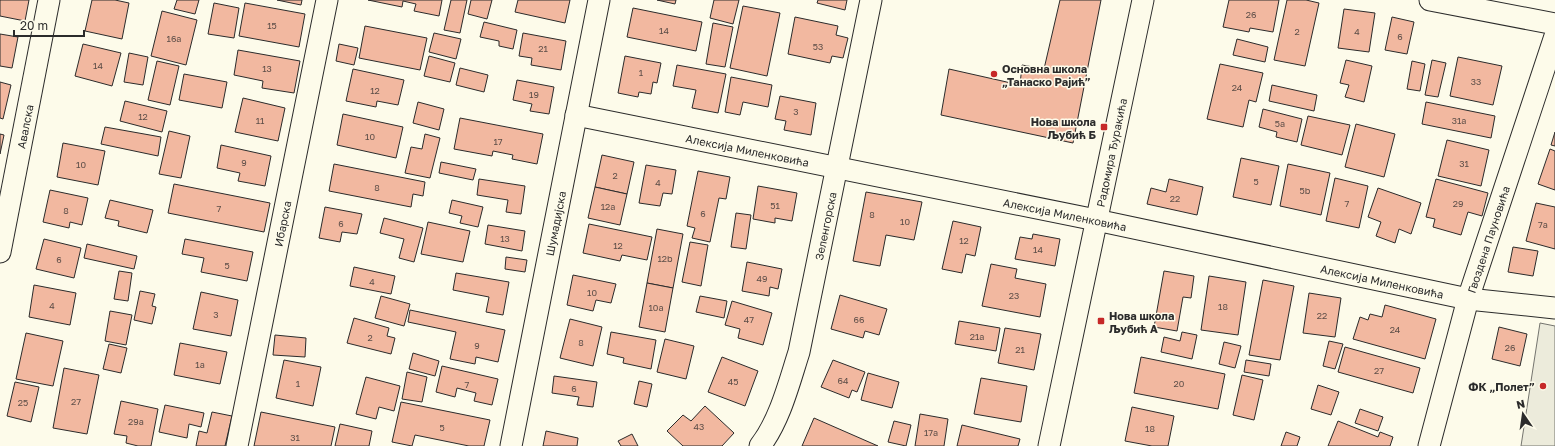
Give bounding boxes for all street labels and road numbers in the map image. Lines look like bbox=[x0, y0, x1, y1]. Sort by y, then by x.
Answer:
street label: Радомира Ђуракића bbox=[1093, 97, 1129, 208]
street label: Авалска bbox=[14, 103, 35, 150]
street label: Алексија Миленковића bbox=[685, 131, 810, 168]
street label: Гвоздена Пауновића bbox=[1464, 184, 1512, 294]
street label: Шумадијска bbox=[542, 190, 568, 257]
street label: Зеленгорска bbox=[811, 190, 838, 261]
street label: Алексија Миленковића bbox=[1002, 195, 1128, 233]
street label: Ибарска bbox=[271, 199, 293, 247]
street label: Алексија Миленковића bbox=[1319, 261, 1445, 300]

